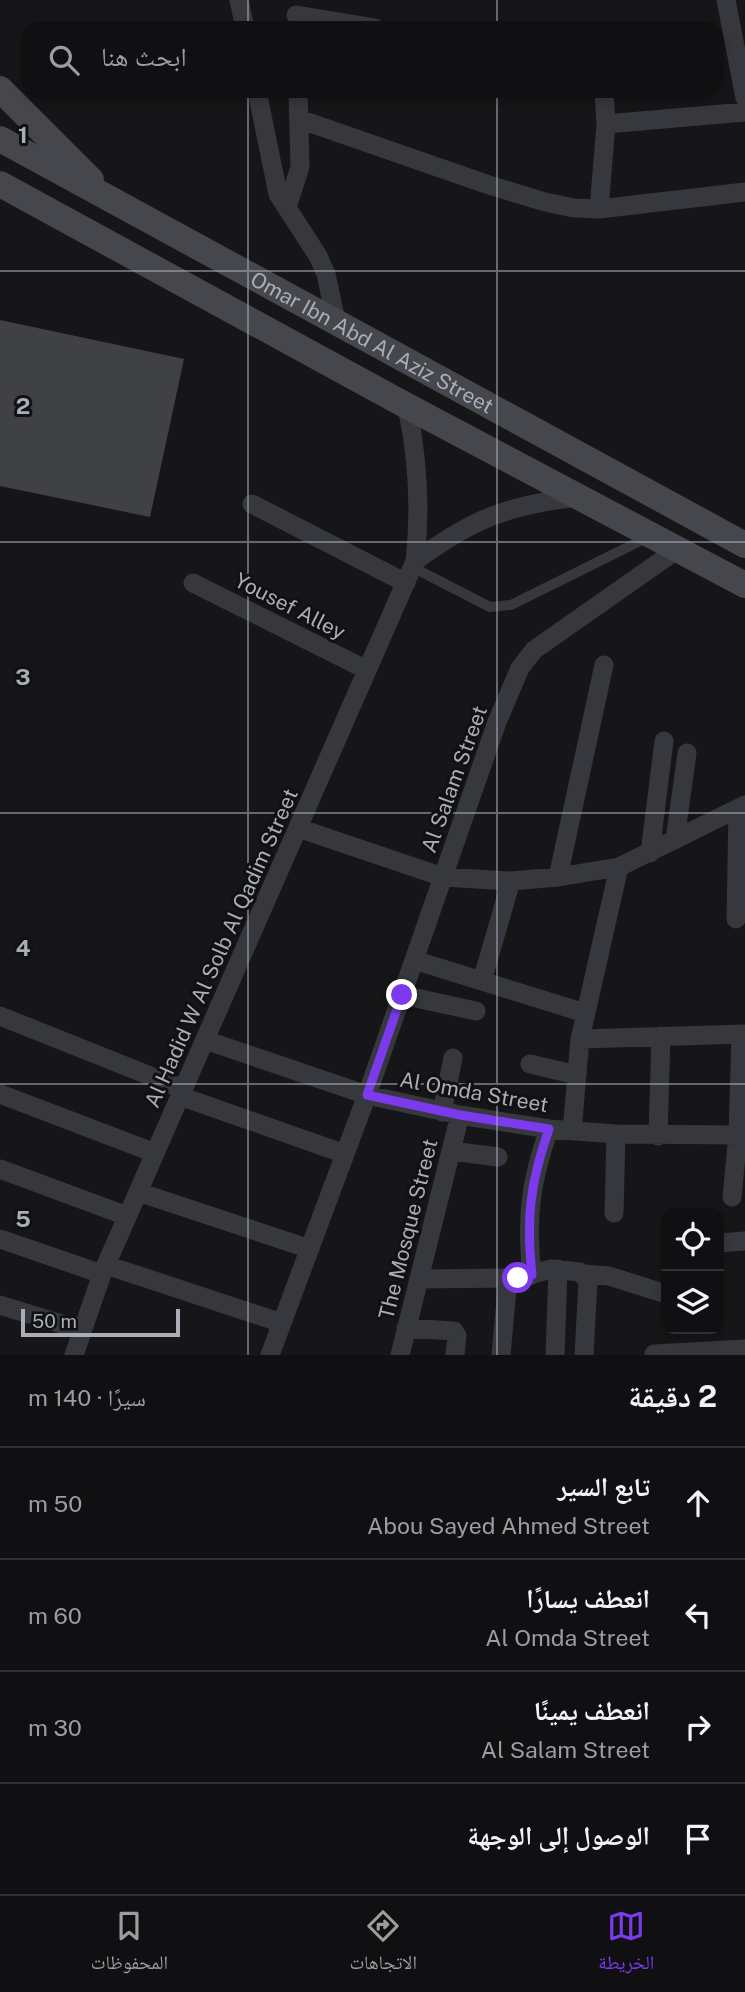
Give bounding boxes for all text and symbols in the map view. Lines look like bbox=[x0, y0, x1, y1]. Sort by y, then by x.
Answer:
search box bbox=[21, 21, 724, 98]
icon: search bbox=[45, 41, 83, 79]
text: ابحث هنا bbox=[101, 41, 187, 72]
text: 1 bbox=[18, 121, 28, 148]
street label: Omar Ibn Abd Al Aziz Street bbox=[247, 266, 498, 418]
text: 2 bbox=[16, 392, 30, 419]
street label: Yousef Alley bbox=[231, 567, 349, 645]
text: 3 bbox=[15, 663, 31, 690]
street label: Al Salam Street bbox=[416, 702, 492, 856]
street label: Al Hadid W Al Solb Al Qadim Street bbox=[139, 785, 303, 1111]
text: 4 bbox=[15, 934, 31, 961]
route end bbox=[386, 979, 417, 1010]
street label: Al Omda Street bbox=[398, 1067, 550, 1117]
street label: The Mosque Street bbox=[373, 1136, 443, 1322]
text: 5 bbox=[15, 1205, 31, 1232]
map controls bbox=[661, 1208, 724, 1334]
button: locate bbox=[661, 1208, 724, 1271]
route start bbox=[502, 1262, 533, 1293]
button: layers bbox=[661, 1271, 724, 1334]
scale bar bbox=[21, 1306, 180, 1338]
text: 50 m bbox=[32, 1310, 77, 1332]
text: 2 دقيقة bbox=[628, 1378, 717, 1414]
text: سيرًا · 140 m bbox=[28, 1384, 146, 1411]
text: تابع السير bbox=[557, 1471, 650, 1502]
icon: ahead bbox=[679, 1484, 717, 1522]
text: 50 m bbox=[28, 1490, 82, 1517]
text: Abou Sayed Ahmed Street bbox=[367, 1512, 650, 1539]
text: انعطف يسارًا bbox=[526, 1583, 650, 1614]
icon: left bbox=[679, 1596, 717, 1634]
text: 60 m bbox=[28, 1602, 82, 1629]
text: Al Omda Street bbox=[485, 1624, 650, 1651]
text: انعطف يمينًا bbox=[534, 1695, 650, 1726]
icon: right bbox=[679, 1708, 717, 1746]
text: 30 m bbox=[28, 1714, 82, 1741]
text: Al Salam Street bbox=[481, 1736, 650, 1763]
text: الوصول إلى الوجهة bbox=[467, 1820, 650, 1851]
icon: arrive bbox=[679, 1820, 717, 1858]
tab: المحفوظات bbox=[91, 1907, 168, 1981]
tab: الاتجاهات bbox=[349, 1907, 417, 1981]
tab: الخريطة bbox=[598, 1907, 654, 1981]

